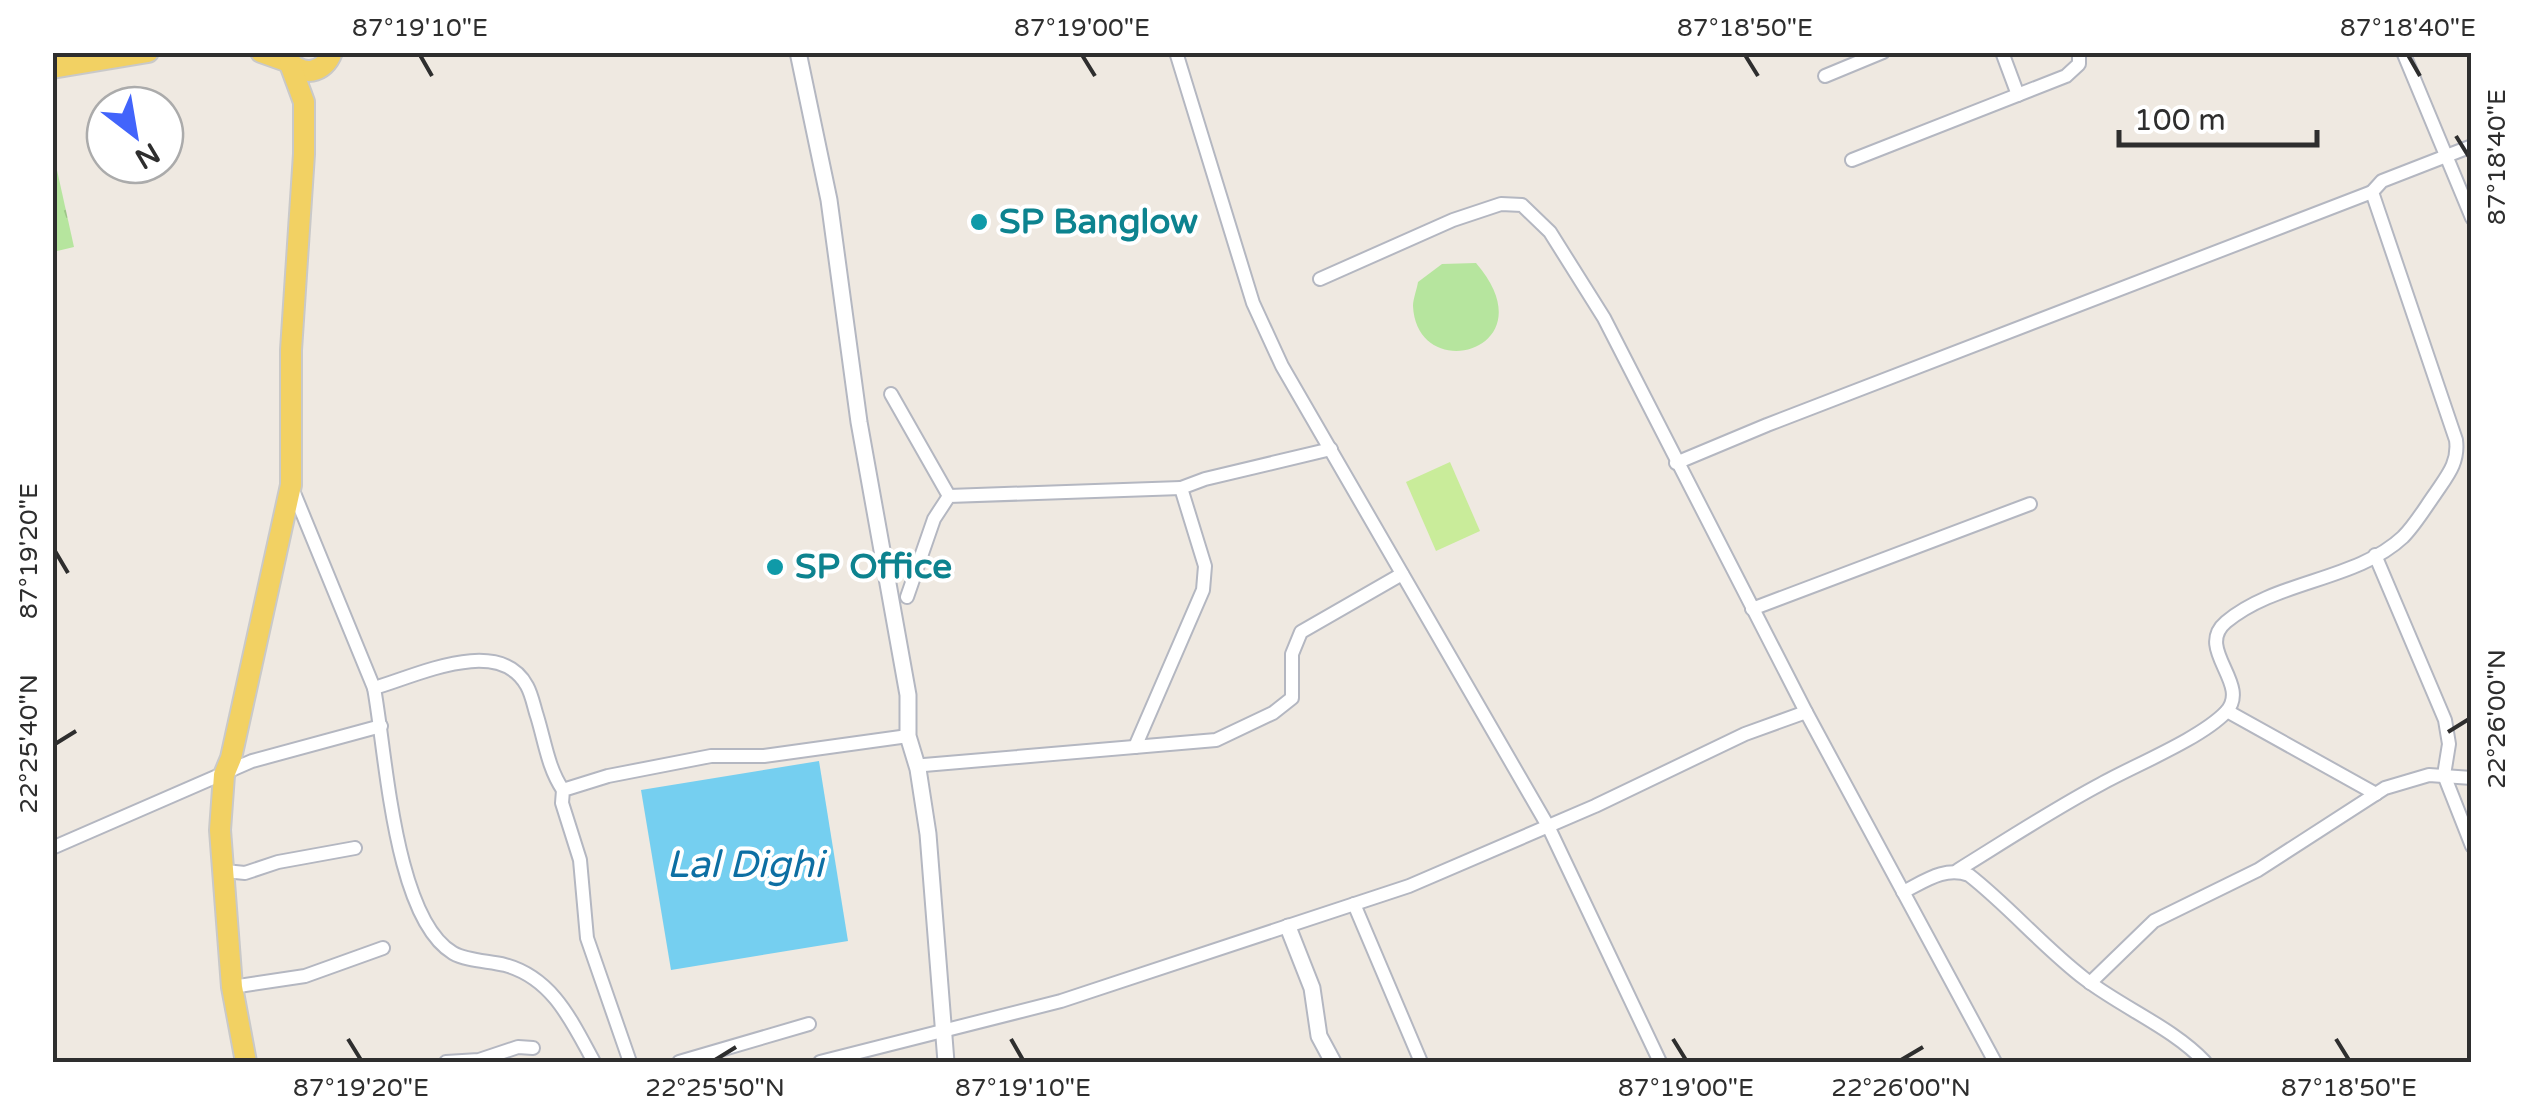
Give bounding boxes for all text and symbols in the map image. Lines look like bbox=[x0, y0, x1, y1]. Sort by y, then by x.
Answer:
text: 87°19'10"E bbox=[352, 13, 488, 43]
text: 87°19'00"E bbox=[1014, 13, 1150, 43]
text: 87°18'50"E bbox=[1677, 13, 1813, 43]
text: 87°18'40"E bbox=[2340, 13, 2476, 43]
north arrow bbox=[85, 85, 185, 185]
scale bar bbox=[2119, 85, 2316, 147]
text: 87°18'40"E bbox=[2482, 89, 2512, 225]
text: 100 m bbox=[2134, 102, 2226, 139]
text: N bbox=[129, 135, 166, 176]
place label: SP Banglow bbox=[999, 201, 1198, 243]
marker: SP Banglow bbox=[968, 211, 990, 233]
text: 87°19'20"E bbox=[14, 483, 44, 619]
place label: SP Office bbox=[795, 546, 952, 588]
marker: SP Office bbox=[764, 556, 786, 578]
text: 22°26'00"N bbox=[2482, 649, 2512, 789]
text: 22°25'40"N bbox=[14, 674, 44, 814]
water label: Lal Dighi bbox=[667, 842, 828, 888]
text: 87°19'20"E bbox=[293, 1073, 429, 1103]
text: 22°25'50"N bbox=[645, 1073, 785, 1103]
text: 87°19'10"E bbox=[955, 1073, 1091, 1103]
text: 87°19'00"E bbox=[1618, 1073, 1754, 1103]
text: 22°26'00"N bbox=[1831, 1073, 1971, 1103]
text: 87°18'50"E bbox=[2281, 1073, 2417, 1103]

